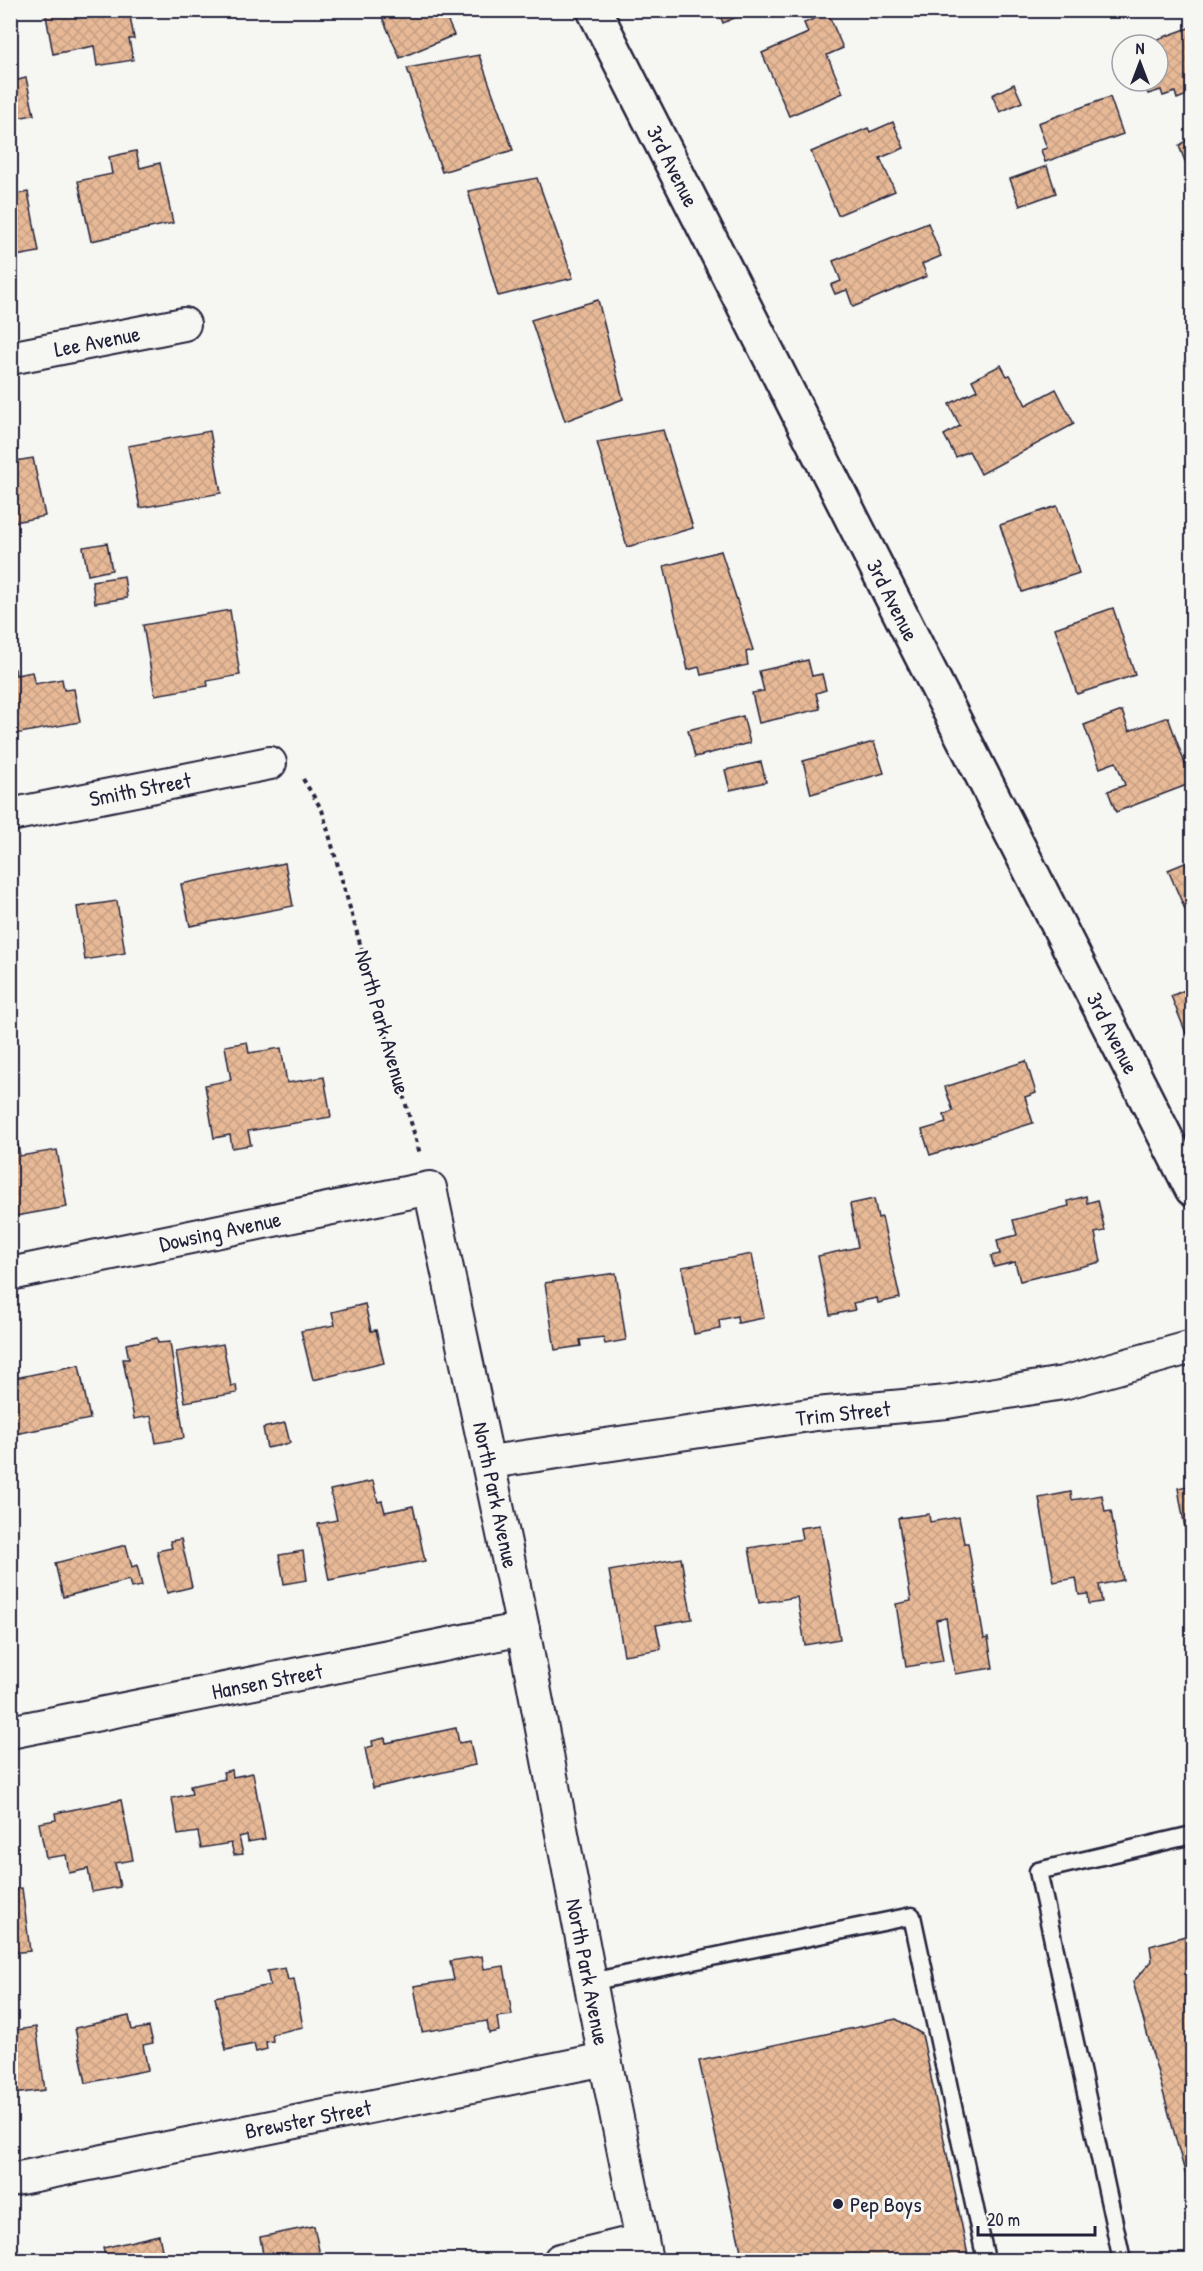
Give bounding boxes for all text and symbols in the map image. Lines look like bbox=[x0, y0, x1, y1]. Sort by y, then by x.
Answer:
north arrow bbox=[1110, 33, 1170, 93]
text: N bbox=[1136, 37, 1145, 59]
street label: 3rd Avenue bbox=[640, 120, 706, 212]
street label: Lee Avenue bbox=[52, 318, 143, 364]
street label: 3rd Avenue bbox=[860, 554, 926, 646]
street label: Smith Street bbox=[87, 764, 194, 814]
street label: North Park Avenue bbox=[348, 946, 418, 1098]
street label: 3rd Avenue bbox=[1080, 987, 1146, 1079]
street label: Dowsing Avenue bbox=[156, 1203, 284, 1259]
street label: Trim Street bbox=[794, 1393, 892, 1433]
street label: North Park Avenue bbox=[466, 1419, 526, 1571]
street label: Hansen Street bbox=[209, 1655, 325, 1706]
street label: North Park Avenue bbox=[559, 1896, 617, 2048]
street label: Brewster Street bbox=[242, 2092, 374, 2146]
place label: Pep Boys bbox=[850, 2189, 922, 2219]
marker: Pep Boys bbox=[831, 2197, 845, 2211]
scale bar bbox=[978, 2199, 1095, 2237]
text: 20 m bbox=[987, 2207, 1020, 2232]

